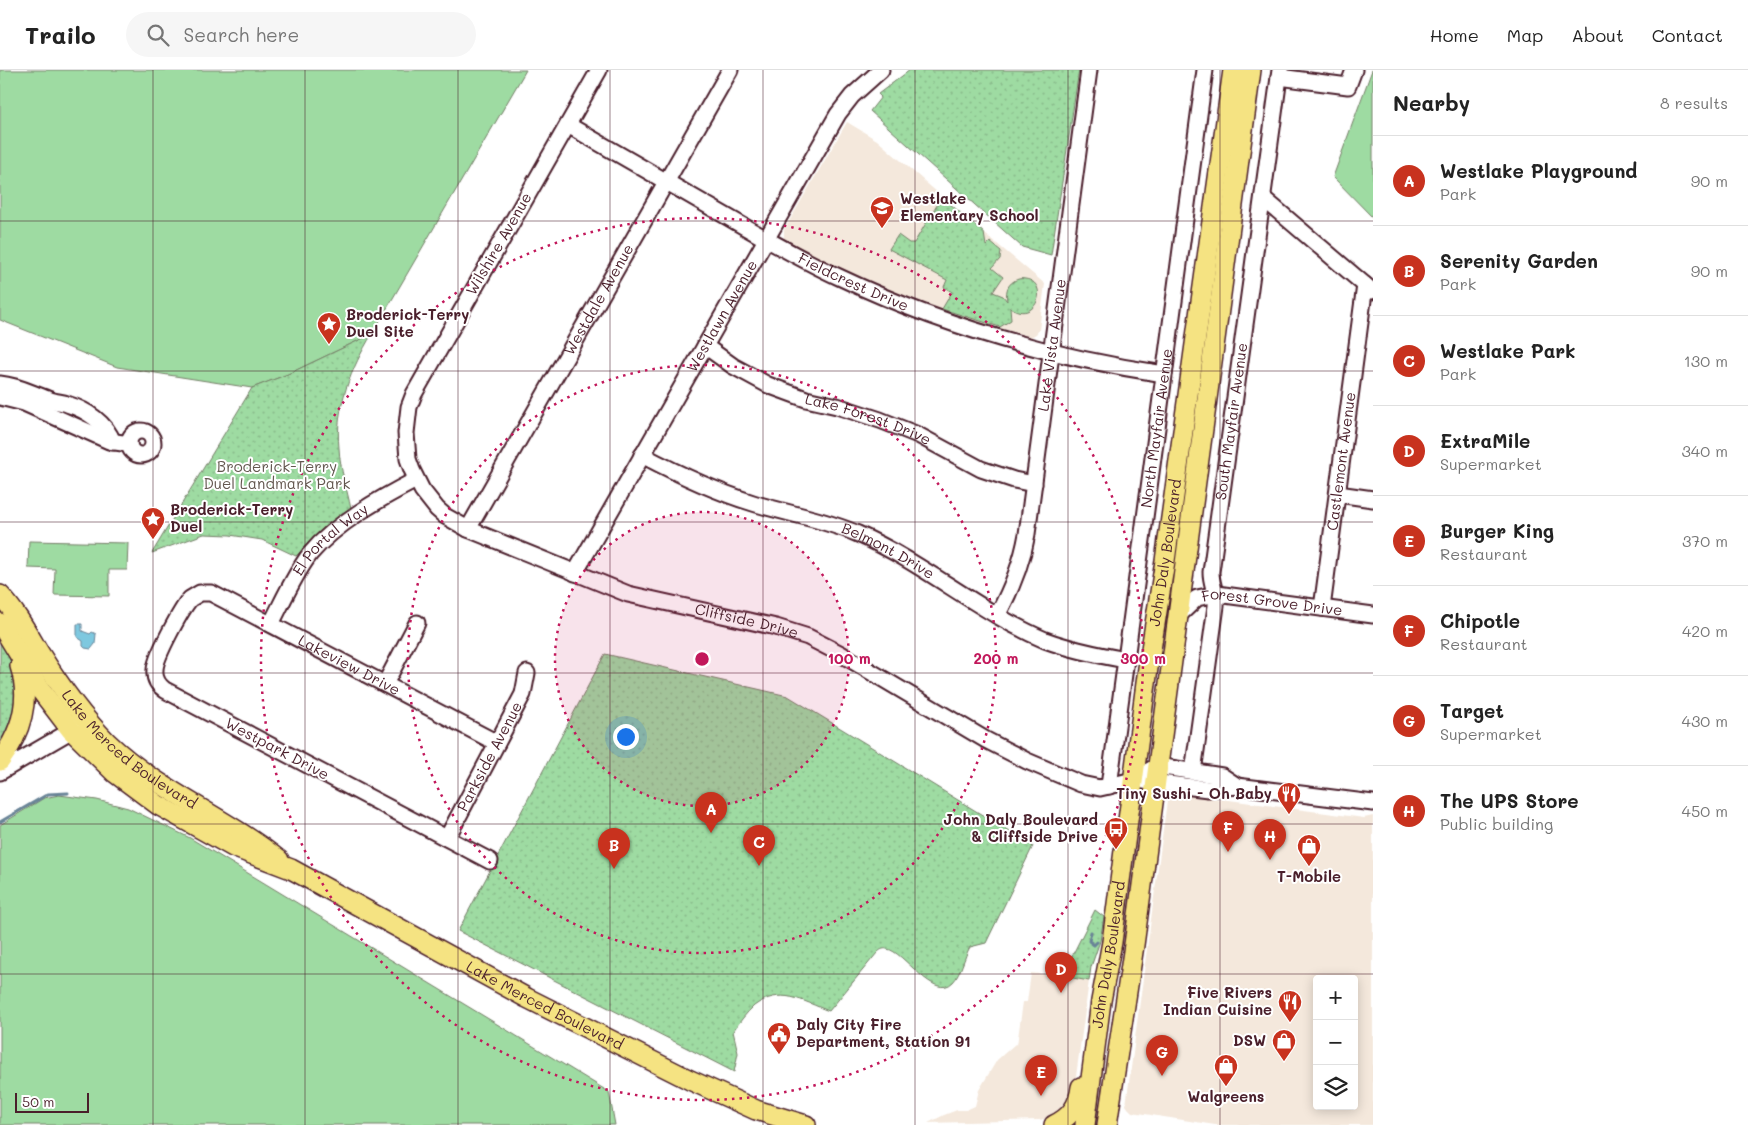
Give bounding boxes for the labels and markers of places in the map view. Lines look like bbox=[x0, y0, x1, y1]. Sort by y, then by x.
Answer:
place label: Westlake Elementary School bbox=[900, 188, 1039, 225]
school or university icon: Westlake Elementary School bbox=[869, 195, 895, 229]
place label: Broderick-Terry Duel Site bbox=[346, 304, 469, 341]
place icon: Broderick-Terry Duel Site bbox=[316, 311, 342, 345]
place label: Broderick-Terry Duel bbox=[170, 499, 293, 536]
place icon: Broderick-Terry Duel bbox=[140, 506, 166, 540]
centre of rings bbox=[693, 650, 711, 668]
restaurant icon: Tiny Sushi - Oh Baby bbox=[1276, 781, 1302, 815]
place label: Tiny Sushi - Oh Baby bbox=[1116, 783, 1272, 803]
pin: A bbox=[695, 792, 727, 833]
place label: John Daly Boulevard & Cliffside Drive bbox=[943, 809, 1098, 846]
pin: F bbox=[1212, 811, 1244, 852]
bus stop icon: John Daly Boulevard & Cliffside Drive bbox=[1103, 816, 1129, 850]
pin: H bbox=[1254, 819, 1286, 860]
pin: C bbox=[743, 825, 775, 866]
pin: B bbox=[598, 828, 630, 869]
shop icon: T-Mobile bbox=[1296, 833, 1322, 867]
place label: T-Mobile bbox=[1277, 866, 1341, 886]
pin: D bbox=[1045, 952, 1077, 993]
place label: Five Rivers Indian Cuisine bbox=[1163, 982, 1272, 1019]
restaurant icon: Five Rivers Indian Cuisine bbox=[1277, 989, 1303, 1023]
place label: Daly City Fire Department, Station 91 bbox=[796, 1014, 971, 1051]
public building icon: Daly City Fire Department, Station 91 bbox=[766, 1021, 792, 1055]
shop icon: DSW bbox=[1271, 1028, 1297, 1062]
place label: DSW bbox=[1233, 1030, 1266, 1050]
pin: G bbox=[1146, 1035, 1178, 1076]
shop icon: Walgreens bbox=[1213, 1053, 1239, 1087]
pin: E bbox=[1025, 1055, 1057, 1096]
place label: Walgreens bbox=[1188, 1086, 1264, 1106]

